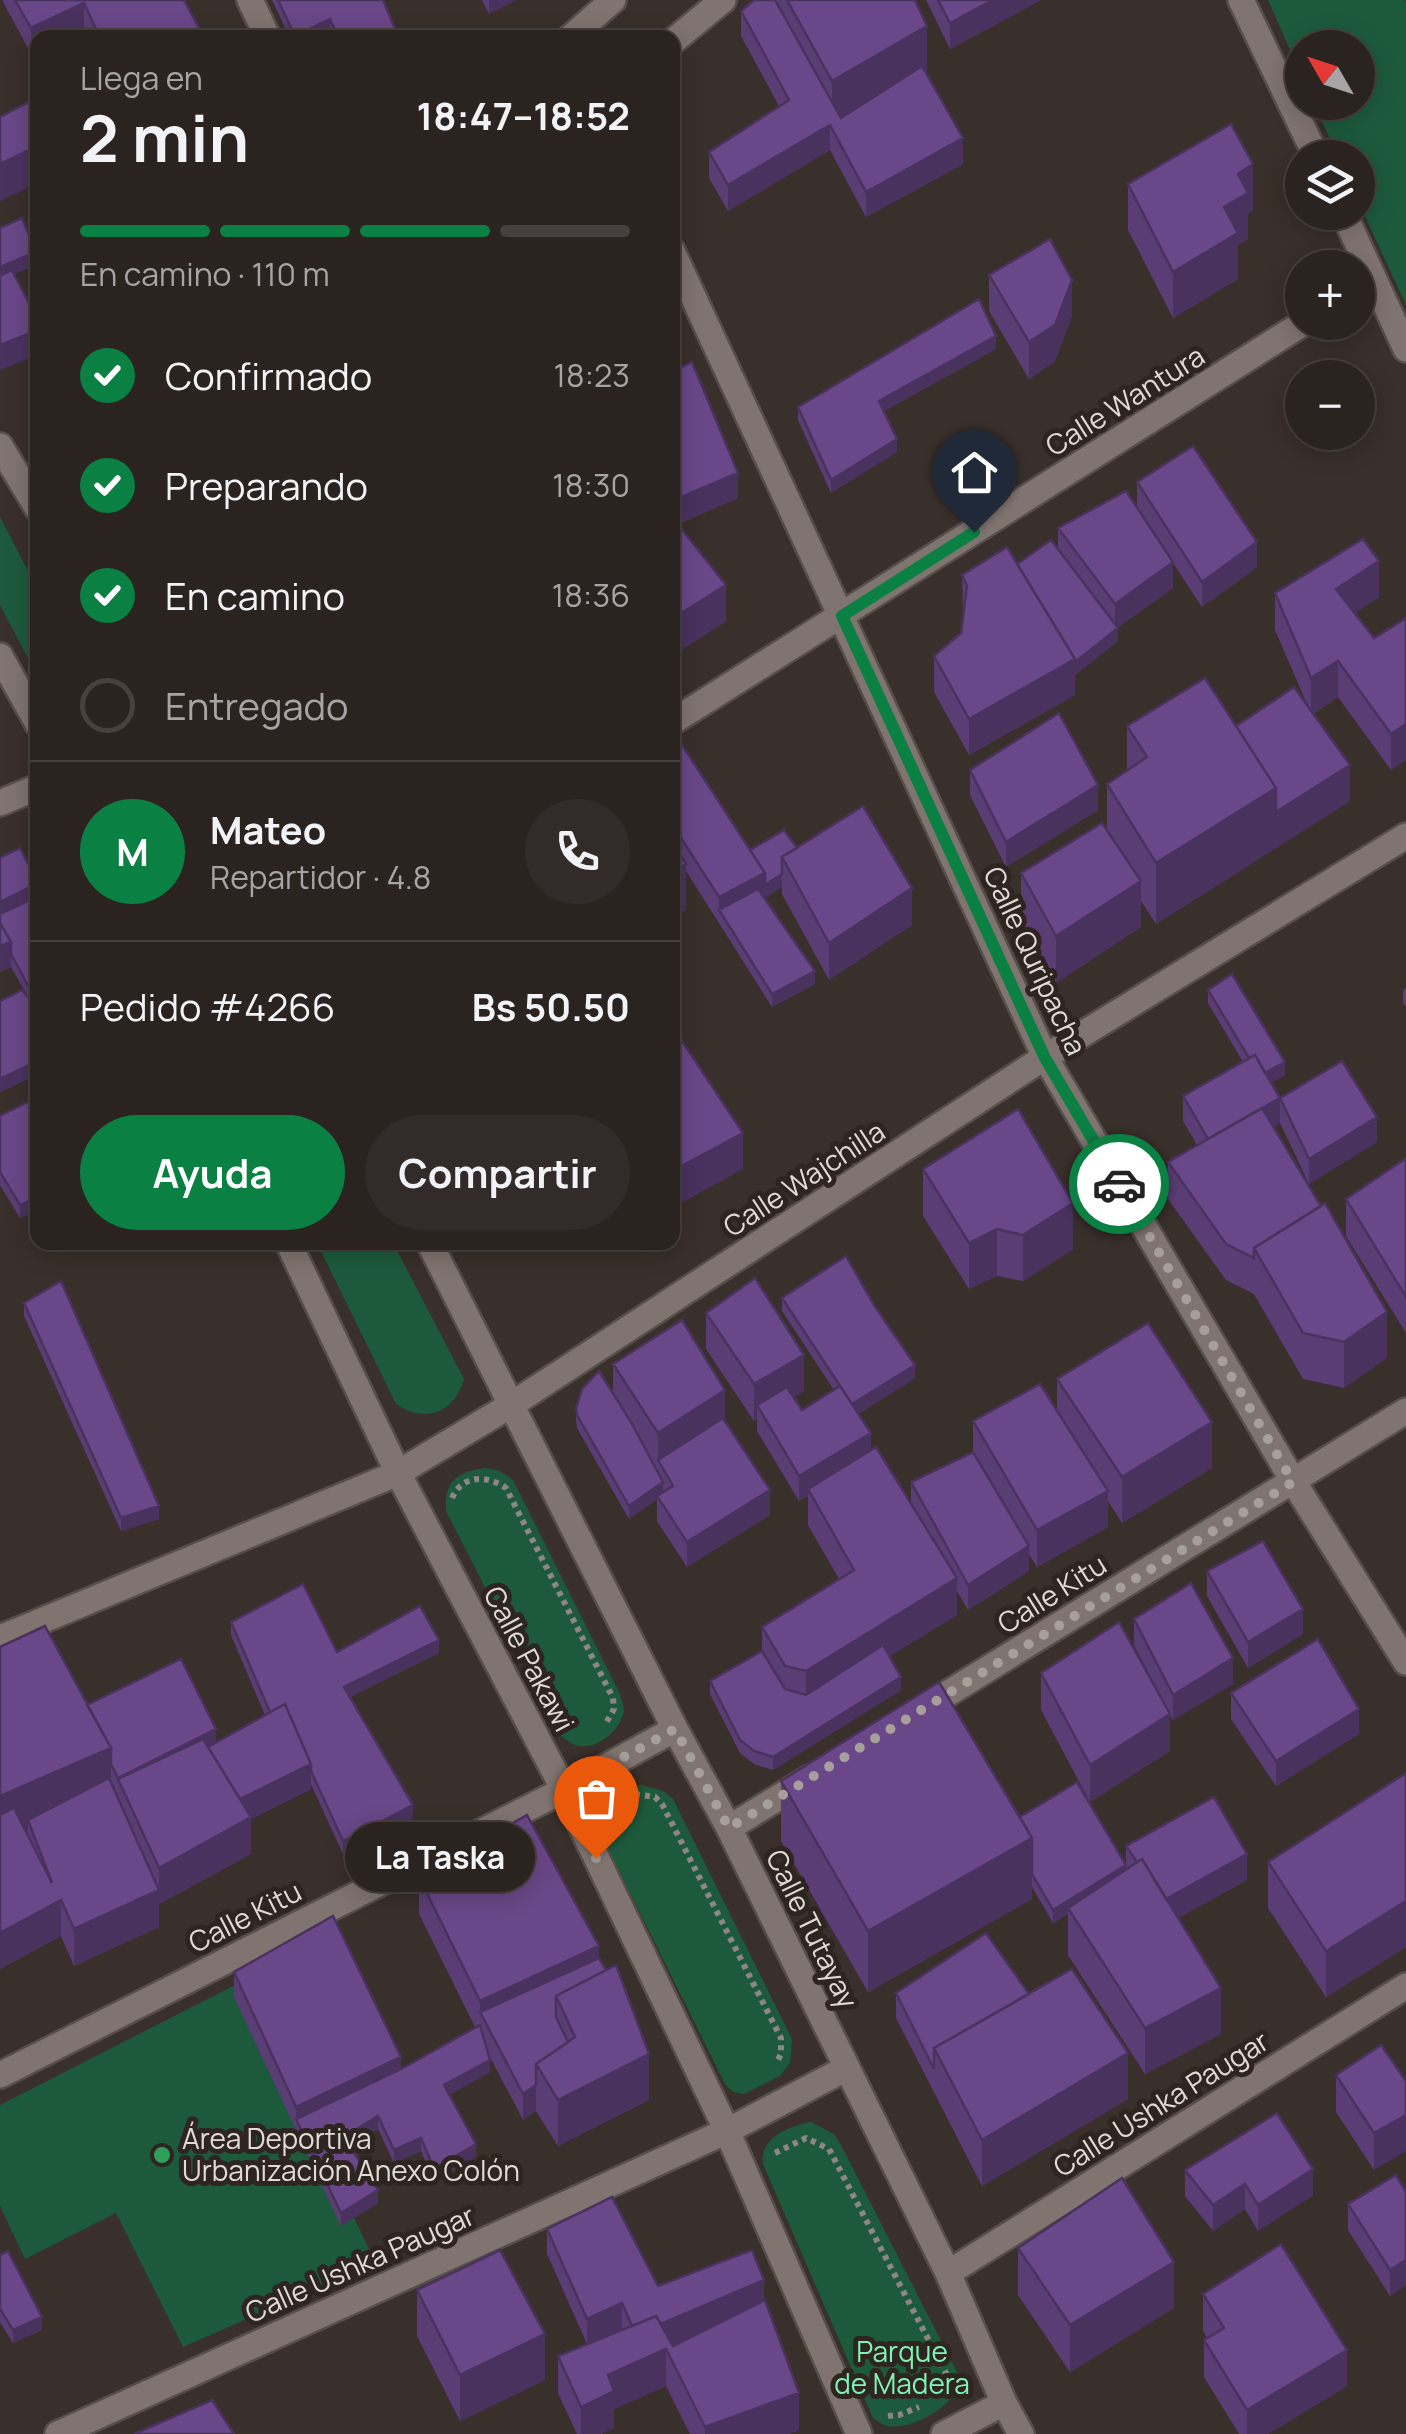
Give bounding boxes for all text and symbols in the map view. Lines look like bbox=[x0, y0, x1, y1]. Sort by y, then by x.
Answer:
north arrow bbox=[1285, 30, 1375, 120]
map controls bbox=[1285, 30, 1375, 450]
text: Llega en bbox=[80, 56, 203, 100]
text: 18:47–18:52 bbox=[417, 89, 630, 141]
text: 2 min bbox=[80, 93, 249, 182]
button: layers bbox=[1285, 140, 1375, 230]
button: + bbox=[1285, 250, 1375, 340]
text: En camino · 110 m bbox=[80, 252, 330, 296]
street label: Calle Wantura bbox=[1038, 336, 1211, 464]
icon: check bbox=[80, 348, 135, 403]
text: Confirmado bbox=[165, 349, 372, 401]
text: 18:23 bbox=[553, 353, 630, 397]
button: − bbox=[1285, 360, 1375, 450]
pin bbox=[932, 430, 1017, 533]
icon: home bbox=[947, 445, 1002, 500]
icon: check bbox=[80, 458, 135, 513]
text: Preparando bbox=[165, 459, 368, 511]
text: 18:30 bbox=[552, 463, 630, 507]
icon: check bbox=[80, 568, 135, 623]
text: En camino bbox=[165, 569, 345, 621]
text: 18:36 bbox=[552, 573, 630, 617]
text: Entregado bbox=[165, 679, 349, 731]
button: phone bbox=[525, 799, 630, 904]
text: Mateo bbox=[210, 803, 326, 855]
text: M bbox=[116, 825, 149, 877]
text: Repartidor · 4.8 bbox=[210, 855, 431, 899]
street label: Calle Quripacha bbox=[976, 860, 1096, 1061]
text: Pedido #4266 bbox=[80, 980, 335, 1032]
text: Bs 50.50 bbox=[472, 980, 630, 1032]
street label: Calle Wajchilla bbox=[715, 1112, 892, 1245]
button: Ayuda bbox=[80, 1115, 345, 1230]
button: Compartir bbox=[365, 1115, 630, 1230]
courier bbox=[1069, 1134, 1169, 1234]
icon: car bbox=[1092, 1157, 1147, 1212]
street label: Calle Kitu bbox=[990, 1545, 1113, 1641]
street label: Calle Pakawi bbox=[476, 1579, 584, 1738]
pin bbox=[554, 1756, 639, 1859]
icon: bag bbox=[569, 1771, 624, 1826]
callout: La Taska bbox=[346, 1823, 536, 1893]
text: La Taska bbox=[375, 1835, 505, 1879]
street label: Calle Tutayay bbox=[758, 1843, 868, 2014]
street label: Calle Kitu bbox=[182, 1872, 307, 1961]
street label: Calle Ushka Paugar bbox=[1046, 2022, 1275, 2185]
place label: Área Deportiva Urbanización Anexo Colón bbox=[182, 2119, 520, 2189]
marker: Área Deportiva Urbanización Anexo Colón bbox=[151, 2144, 173, 2166]
street label: Calle Ushka Paugar bbox=[239, 2195, 480, 2331]
park label: Parque de Madera bbox=[834, 2332, 970, 2402]

